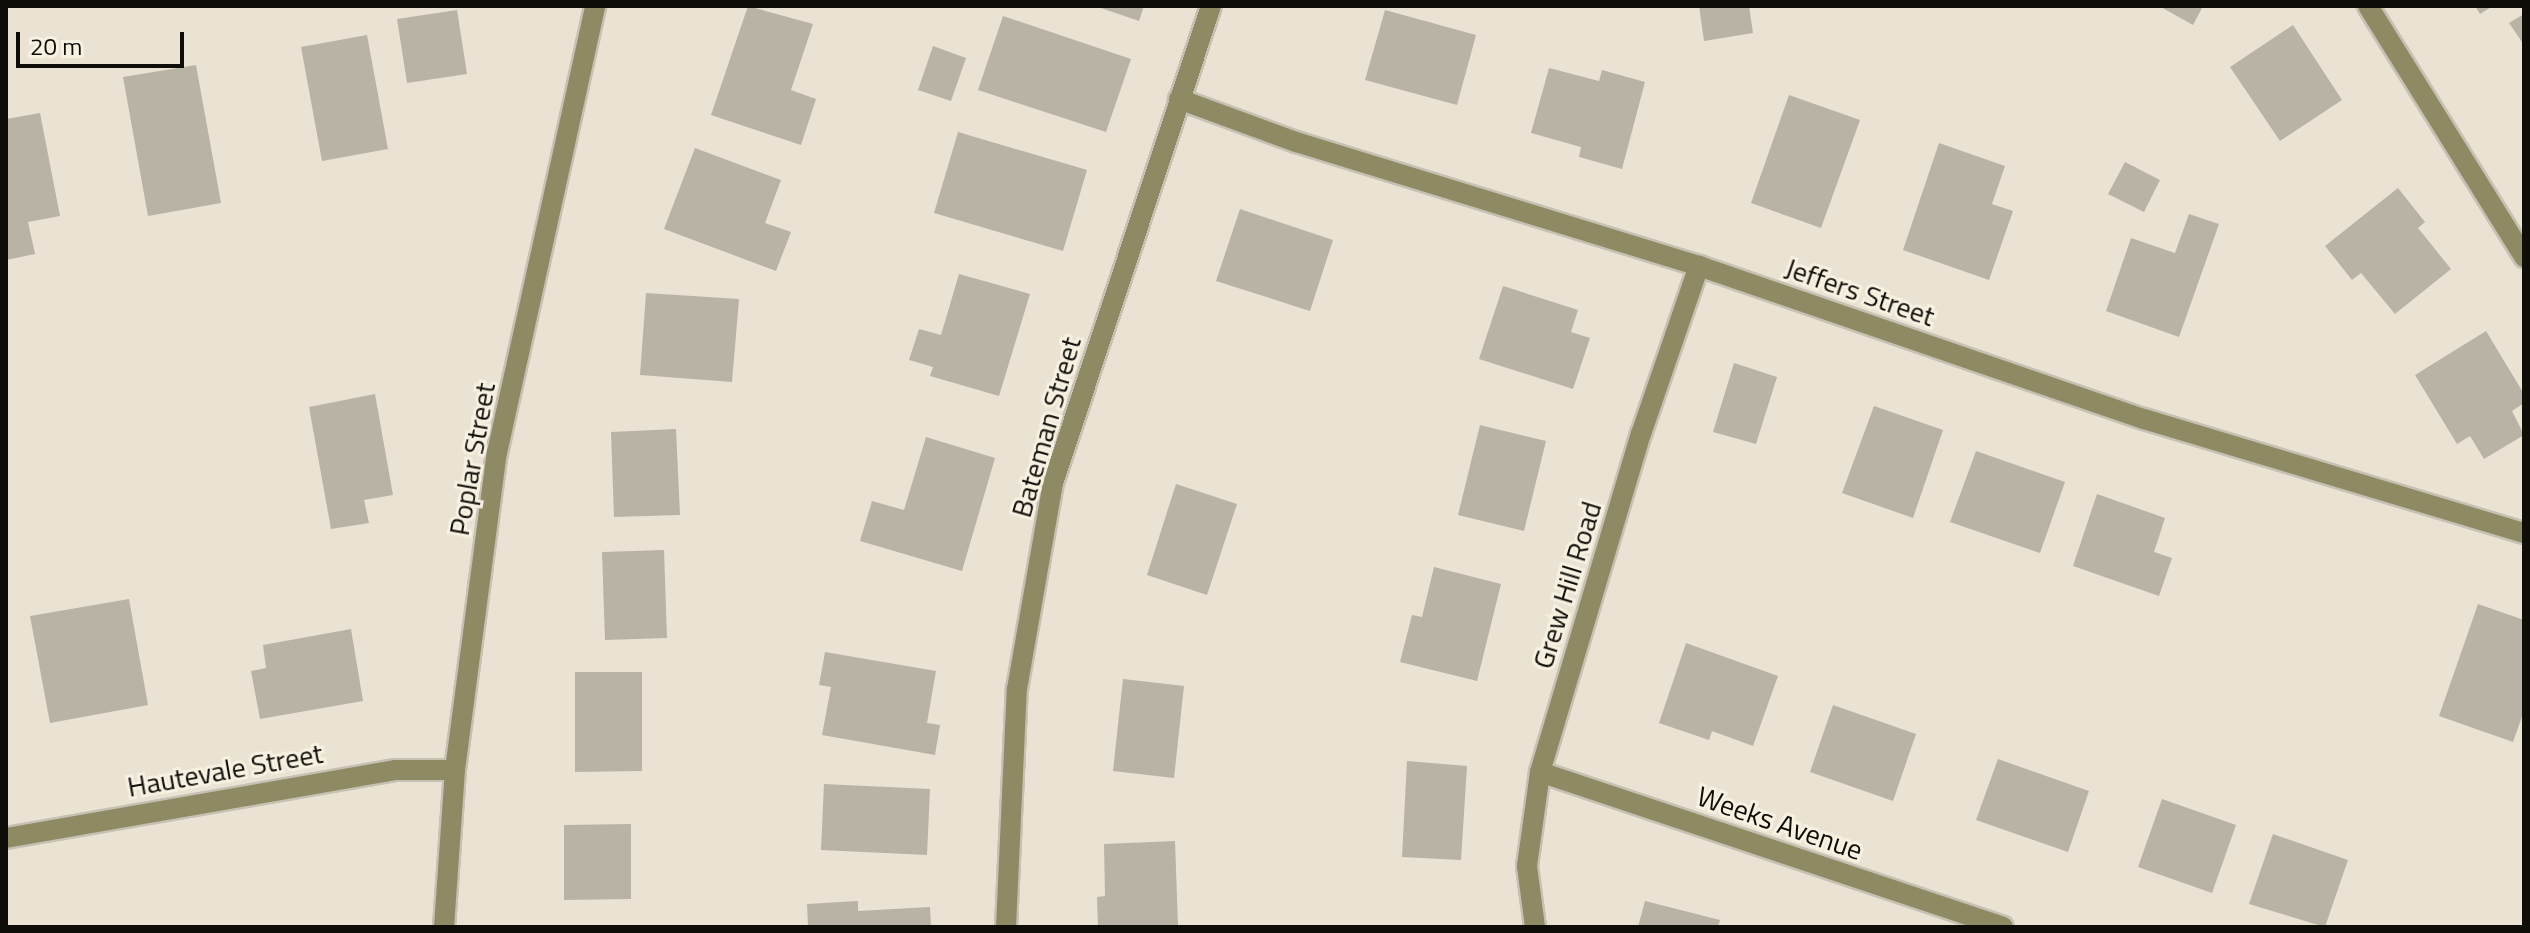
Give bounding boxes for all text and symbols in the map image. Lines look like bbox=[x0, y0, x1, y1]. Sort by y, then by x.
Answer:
scale bar bbox=[20, 16, 188, 66]
text: 20 m bbox=[30, 28, 82, 64]
street label: Jeffers Street bbox=[1781, 251, 1939, 333]
street label: Bateman Street bbox=[1004, 333, 1088, 521]
street label: Poplar Street bbox=[442, 380, 502, 538]
street label: Grew Hill Road bbox=[1526, 497, 1608, 673]
street label: Hautevale Street bbox=[125, 736, 325, 804]
street label: Weeks Avenue bbox=[1693, 779, 1867, 867]

